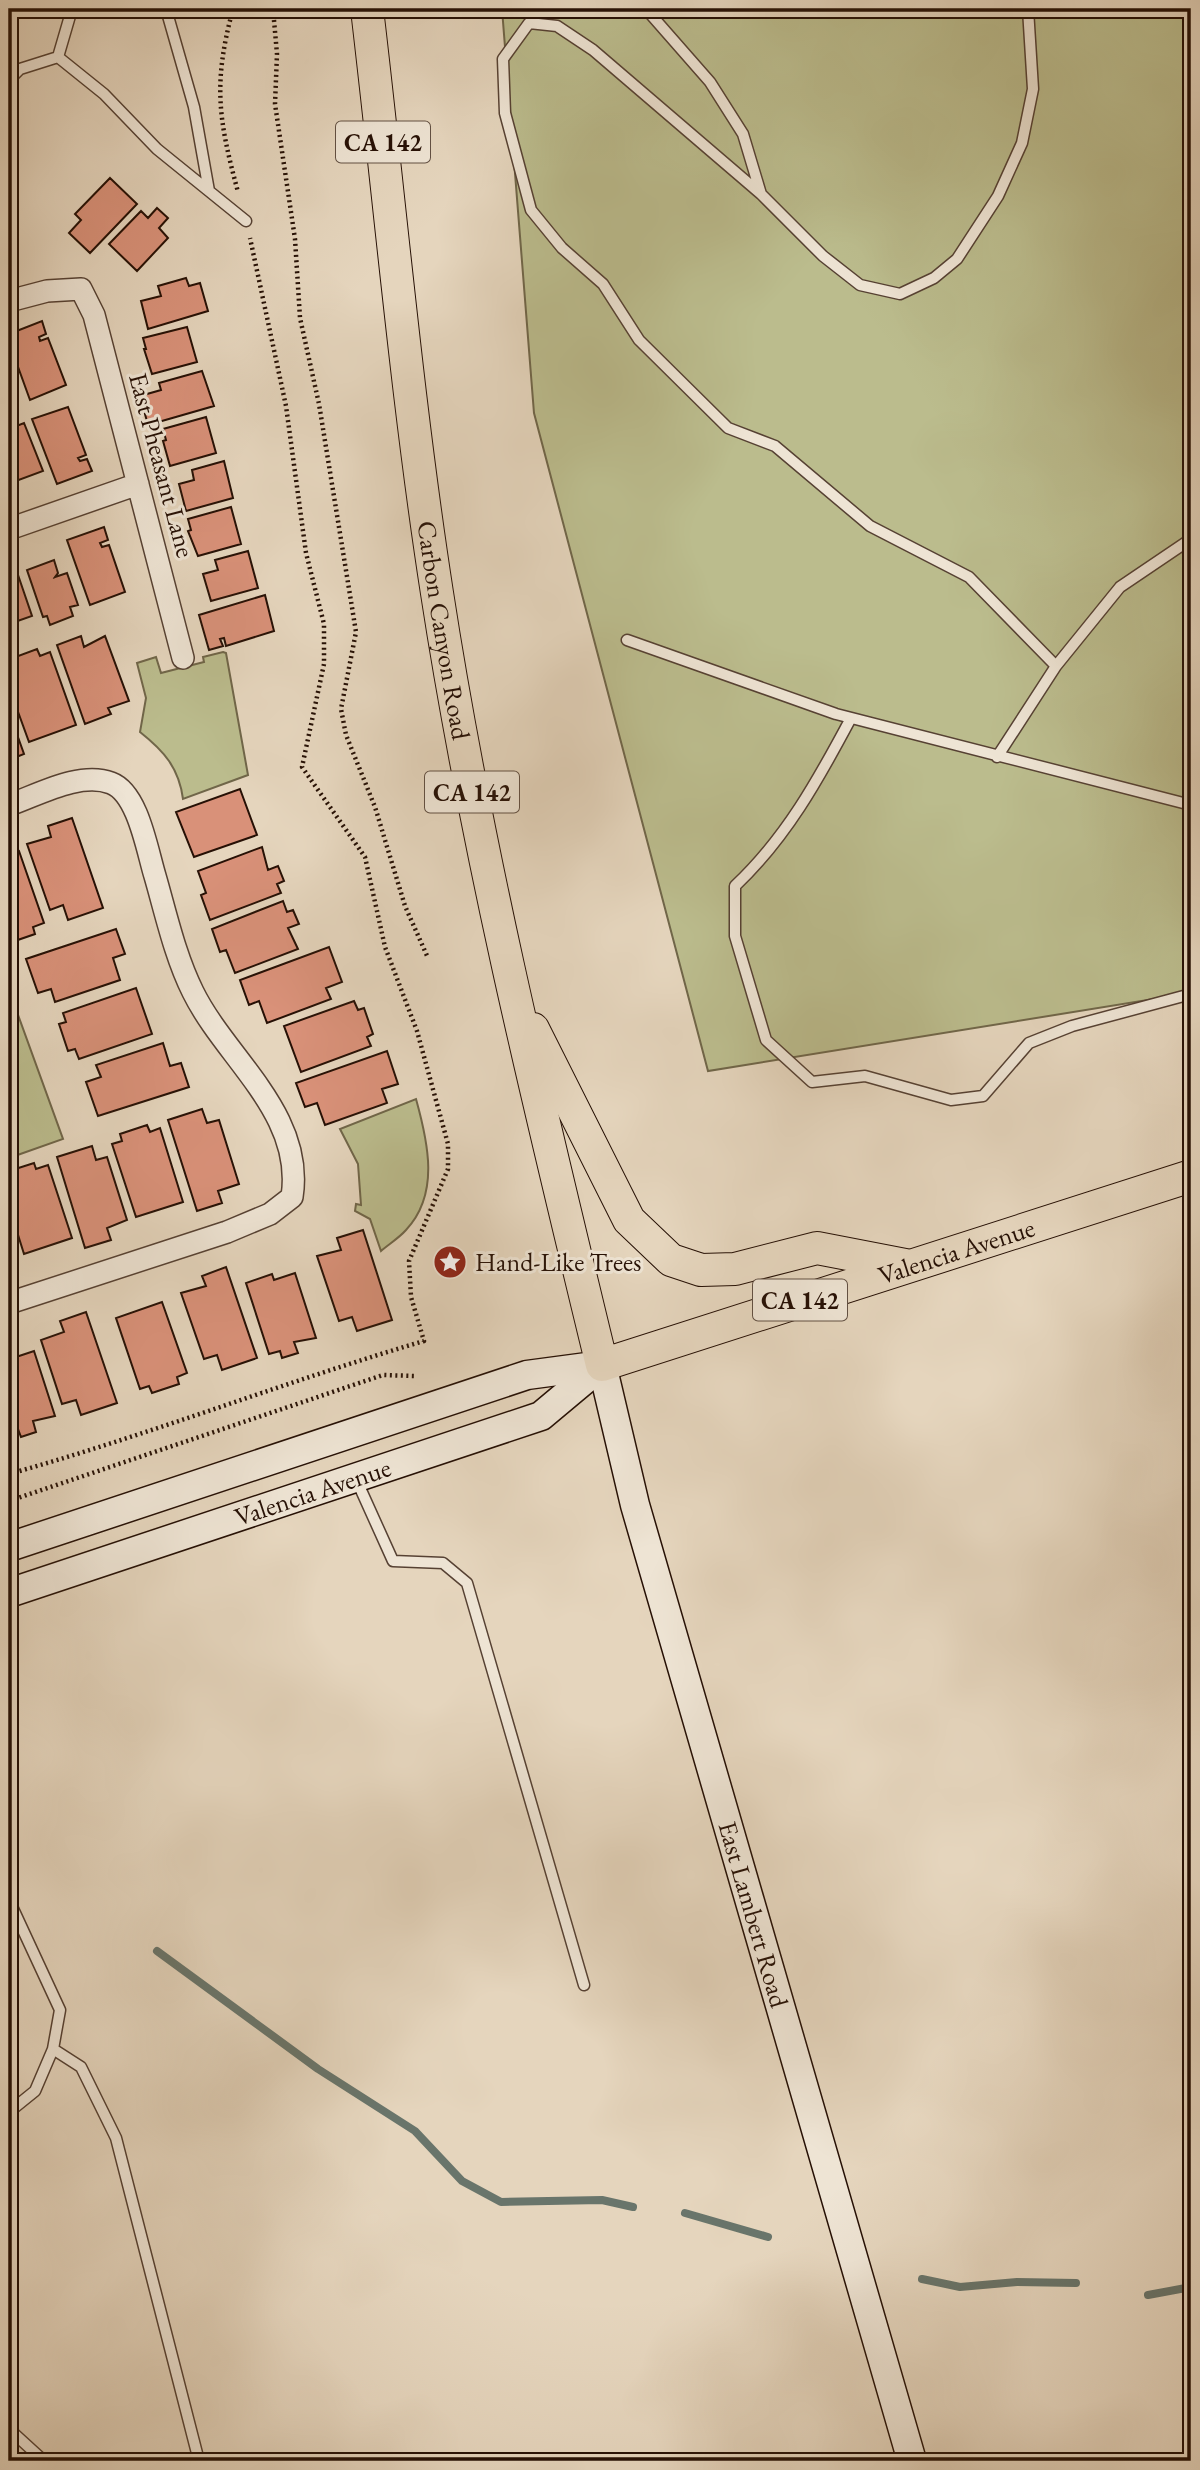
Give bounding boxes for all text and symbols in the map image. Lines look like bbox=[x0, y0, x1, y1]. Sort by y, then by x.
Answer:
road number: CA 142 bbox=[336, 122, 430, 162]
street label: East Pheasant Lane bbox=[121, 369, 203, 561]
street label: Carbon Canyon Road bbox=[410, 519, 479, 743]
road number: CA 142 bbox=[425, 772, 519, 812]
street label: Valencia Avenue bbox=[874, 1210, 1039, 1292]
place icon: Hand-Like Trees bbox=[431, 1243, 469, 1281]
place label: Hand-Like Trees bbox=[475, 1245, 641, 1279]
road number: CA 142 bbox=[753, 1280, 847, 1320]
street label: Valencia Avenue bbox=[230, 1450, 395, 1534]
street label: East Lambert Road bbox=[711, 1817, 797, 2012]

